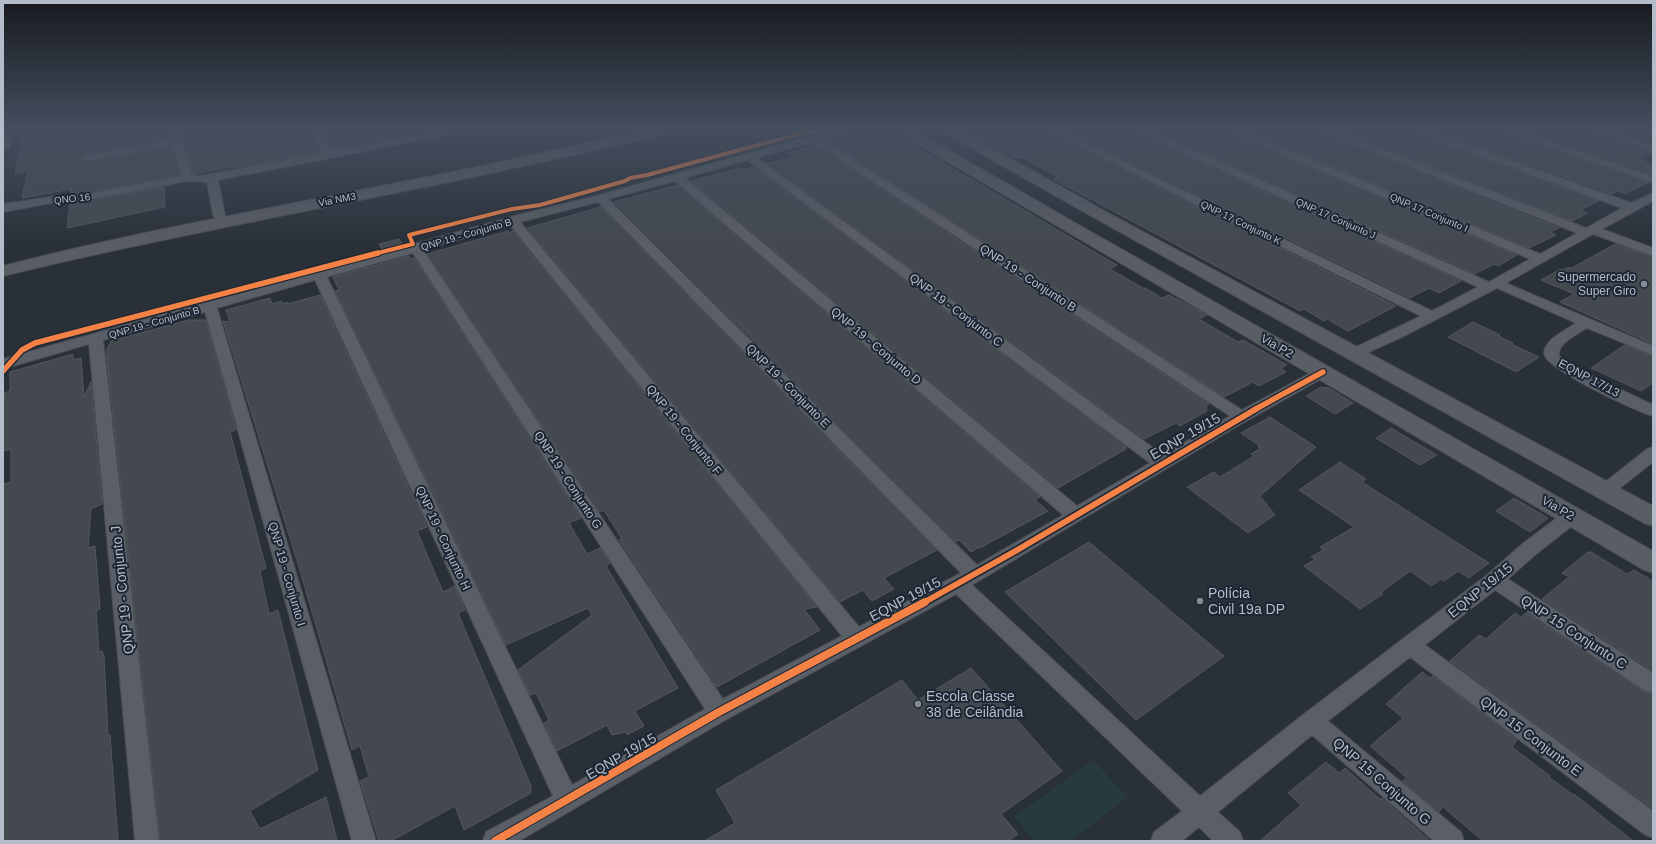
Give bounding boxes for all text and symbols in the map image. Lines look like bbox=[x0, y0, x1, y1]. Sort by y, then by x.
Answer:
street label: Via NM3 bbox=[317, 190, 357, 209]
street label: QNO 16 bbox=[53, 191, 91, 206]
street label: QNP 17 Conjunto I bbox=[1388, 191, 1470, 234]
street label: QNP 17 Conjunto J bbox=[1294, 196, 1377, 241]
street label: QNP 17 Conjunto K bbox=[1199, 198, 1283, 247]
street label: QNP 19 - Conjunto B bbox=[420, 216, 513, 253]
street label: QNP 19 - Conjunto B bbox=[977, 241, 1079, 315]
street label: QNP 19 - Conjunto C bbox=[907, 270, 1006, 350]
place label: Supermercado Super Giro bbox=[1557, 270, 1636, 298]
marker: Supermercado Super Giro bbox=[1639, 279, 1649, 289]
street label: QNP 19 - Conjunto B bbox=[108, 304, 201, 341]
street label: QNP 19 - Conjunto D bbox=[828, 304, 924, 388]
street label: Via P2 bbox=[1258, 331, 1296, 361]
street label: QNP 19 - Conjunto E bbox=[743, 341, 833, 431]
street label: EQNP 17/13 bbox=[1556, 356, 1622, 400]
street label: QNP 19 - Conjunto F bbox=[643, 382, 725, 478]
street label: EQNP 19/15 bbox=[1147, 409, 1223, 463]
street label: QNP 19 - Conjunto G bbox=[531, 428, 605, 532]
street label: QNP 19 - Conjunto H bbox=[413, 484, 473, 592]
street label: Via P2 bbox=[1539, 493, 1577, 523]
street label: QNP 19 - Conjunto I bbox=[265, 520, 309, 628]
street label: QNP 19 - Conjunto J bbox=[107, 525, 137, 655]
street label: EQNP 19/15 bbox=[1445, 559, 1516, 621]
street label: EQNP 19/15 bbox=[867, 573, 944, 624]
place label: Polícia Civil 19a DP bbox=[1208, 585, 1285, 617]
street label: QNP 15 Conjunto C bbox=[1518, 592, 1630, 672]
marker: Polícia Civil 19a DP bbox=[1195, 596, 1205, 606]
place label: Escola Classe 38 de Ceilândia bbox=[926, 688, 1024, 720]
street label: QNP 15 Conjunto E bbox=[1477, 693, 1585, 779]
marker: Escola Classe 38 de Ceilândia bbox=[913, 699, 923, 709]
street label: EQNP 19/15 bbox=[583, 729, 659, 783]
street label: QNP 15 Conjunto G bbox=[1330, 734, 1434, 828]

